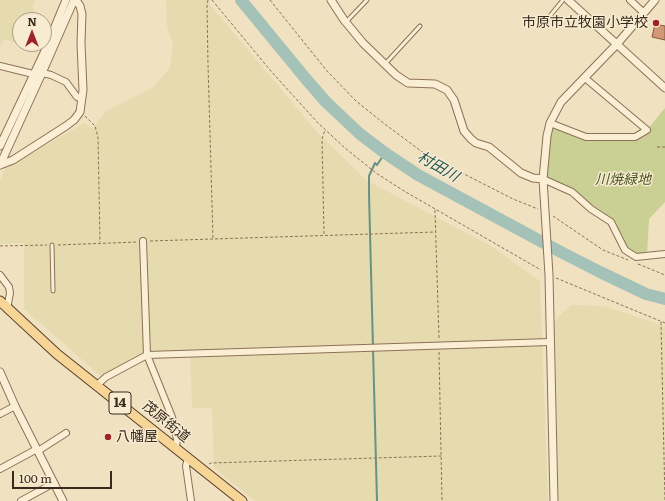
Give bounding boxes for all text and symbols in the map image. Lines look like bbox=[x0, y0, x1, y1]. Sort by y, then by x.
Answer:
north arrow bbox=[12, 12, 52, 52]
text: N bbox=[27, 13, 37, 29]
place label: 市原市立牧園小学校 bbox=[522, 15, 648, 31]
marker: 市原市立牧園小学校 bbox=[651, 18, 661, 28]
water label: 村田川 bbox=[414, 148, 462, 186]
park label: 川焼緑地 bbox=[595, 172, 651, 188]
road number: 14 bbox=[109, 392, 131, 414]
street label: 茂原街道 bbox=[139, 398, 193, 446]
place label: 八幡屋 bbox=[116, 429, 158, 445]
marker: 八幡屋 bbox=[103, 432, 113, 442]
scale bar bbox=[14, 463, 114, 489]
text: 100 m bbox=[19, 469, 52, 487]

